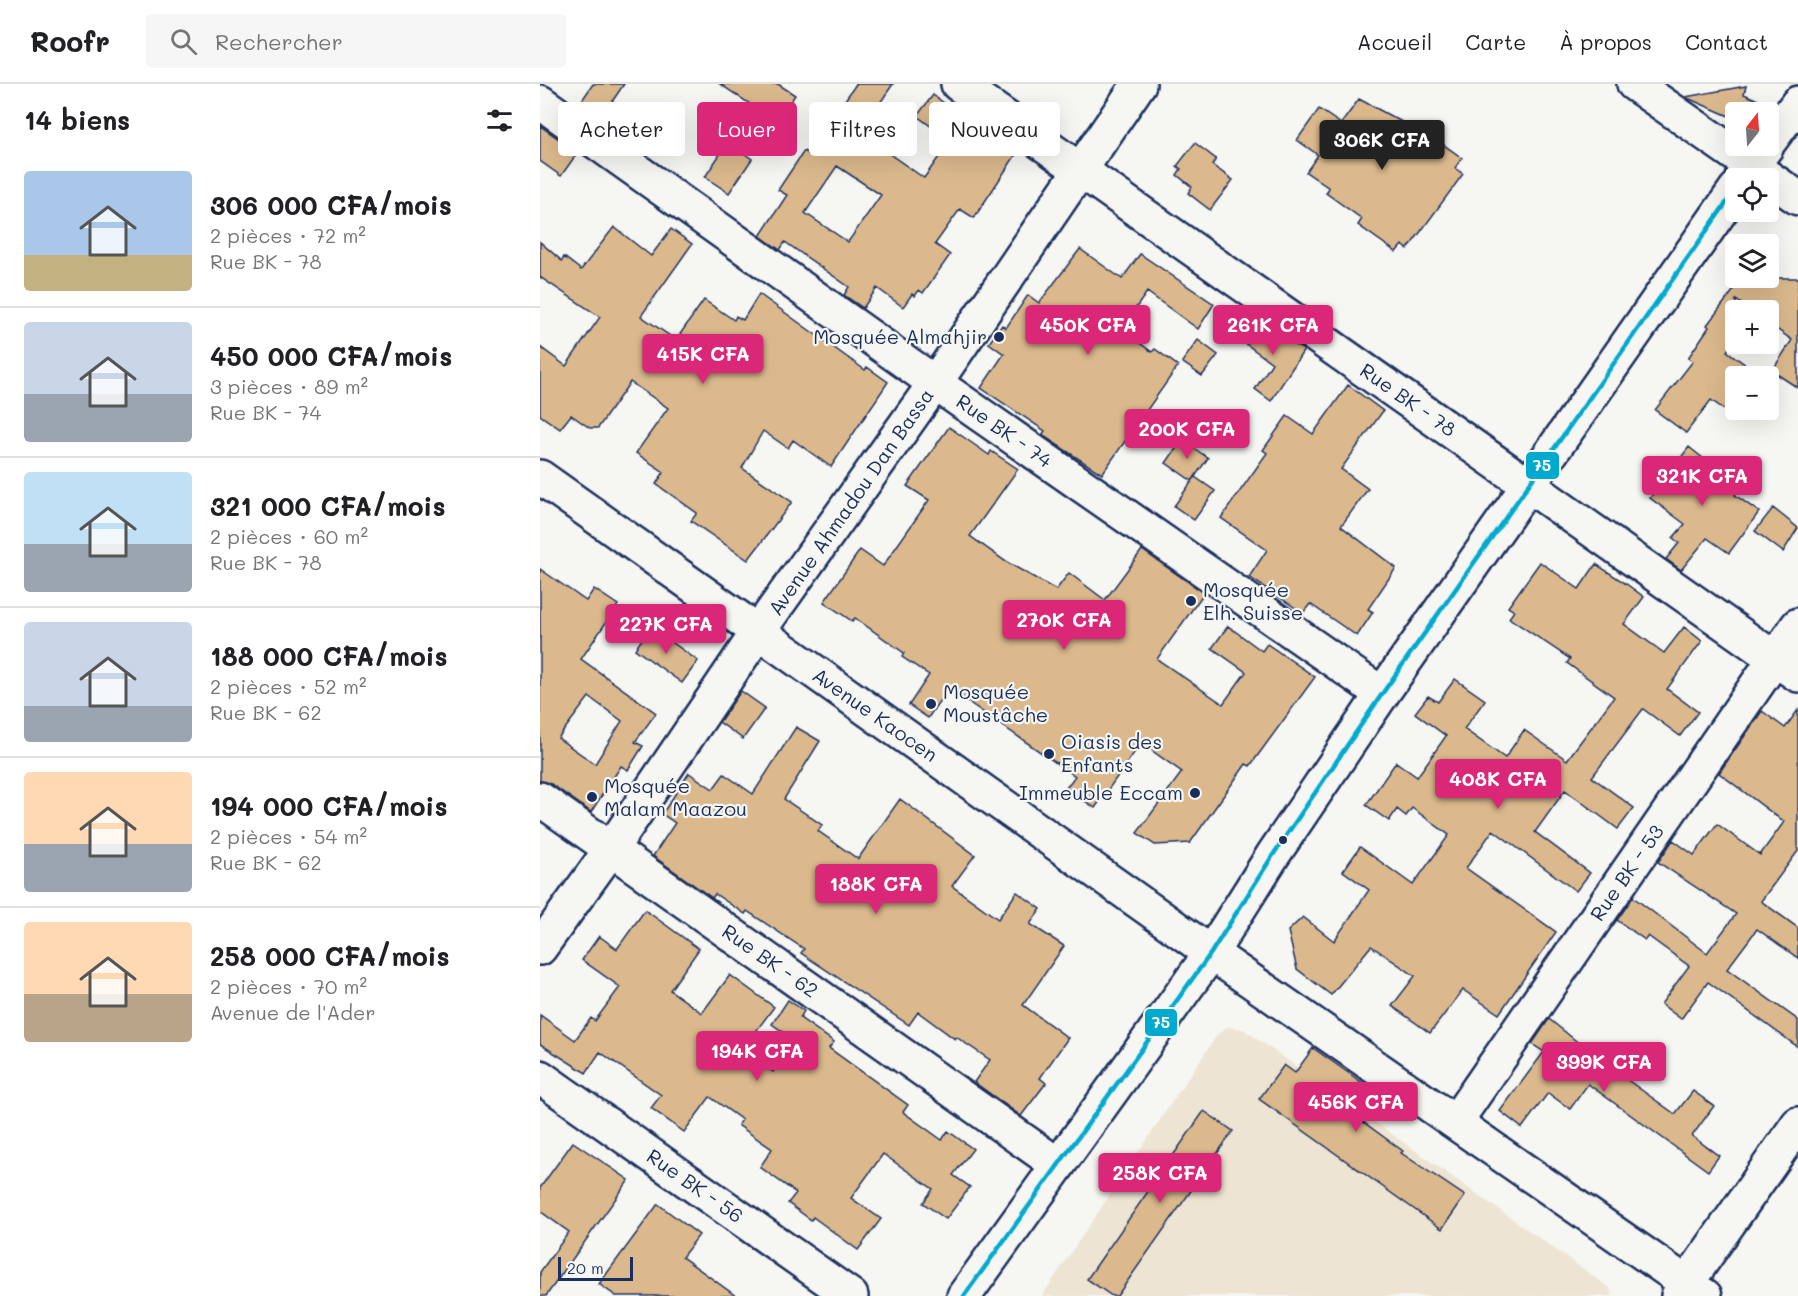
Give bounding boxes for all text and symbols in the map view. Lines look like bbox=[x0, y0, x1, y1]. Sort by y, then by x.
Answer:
search box bbox=[146, 14, 566, 68]
text: Roofr bbox=[30, 23, 110, 59]
icon: search bbox=[167, 25, 200, 58]
text: Rechercher bbox=[215, 27, 343, 56]
text: Accueil bbox=[1357, 28, 1432, 55]
text: Carte bbox=[1465, 28, 1526, 55]
text: À propos bbox=[1559, 28, 1652, 55]
text: Contact bbox=[1685, 28, 1768, 55]
chip: Acheter bbox=[558, 102, 685, 156]
chip: Louer bbox=[697, 102, 797, 156]
chip: Filtres bbox=[809, 102, 917, 156]
chip: Nouveau bbox=[929, 102, 1060, 156]
north arrow bbox=[1725, 102, 1779, 156]
map controls bbox=[1725, 102, 1779, 420]
text: 14 biens bbox=[24, 103, 130, 137]
icon: filters bbox=[483, 104, 516, 137]
pin: 306K CFA bbox=[1320, 120, 1444, 171]
text: 306K CFA bbox=[1334, 126, 1430, 152]
button: locate bbox=[1725, 168, 1779, 222]
text: 306 000 CFA/mois bbox=[210, 188, 452, 222]
icon: home bbox=[72, 195, 144, 267]
text: 2 pièces · 72 m² bbox=[210, 222, 366, 248]
button: layers bbox=[1725, 234, 1779, 288]
text: Rue BK - 78 bbox=[210, 248, 322, 274]
button: + bbox=[1725, 300, 1779, 354]
pin: 450K CFA bbox=[1026, 305, 1150, 356]
pin: 261K CFA bbox=[1211, 305, 1335, 356]
text: 450K CFA bbox=[1039, 311, 1137, 337]
text: 261K CFA bbox=[1227, 311, 1319, 337]
place label: Mosquée Almahjir bbox=[813, 323, 987, 349]
marker: Mosquée Almahjir bbox=[992, 330, 1006, 344]
pin: 415K CFA bbox=[641, 334, 765, 385]
text: 450 000 CFA/mois bbox=[210, 339, 452, 373]
text: 415K CFA bbox=[656, 340, 750, 366]
icon: home bbox=[72, 346, 144, 418]
street label: Rue BK - 78 bbox=[1355, 357, 1462, 442]
button: − bbox=[1725, 366, 1779, 420]
text: 3 pièces · 89 m² bbox=[210, 373, 368, 399]
street label: Avenue Ahmadou Dan Bassa bbox=[762, 383, 939, 620]
street label: Rue BK - 74 bbox=[952, 388, 1058, 473]
text: Rue BK - 74 bbox=[210, 399, 321, 425]
pin: 200K CFA bbox=[1125, 409, 1249, 460]
text: 200K CFA bbox=[1139, 415, 1235, 441]
line badge: 75 bbox=[1525, 451, 1560, 480]
text: 75 bbox=[1533, 454, 1551, 475]
pin: 321K CFA bbox=[1640, 456, 1764, 507]
text: 321K CFA bbox=[1656, 462, 1748, 488]
text: 321 000 CFA/mois bbox=[210, 489, 446, 523]
icon: home bbox=[72, 496, 144, 568]
text: 2 pièces · 60 m² bbox=[210, 523, 368, 549]
text: Rue BK - 78 bbox=[210, 549, 322, 575]
place label: Mosquée Elh. Suisse bbox=[1203, 576, 1303, 625]
marker: Mosquée Elh. Suisse bbox=[1184, 594, 1198, 608]
pin: 270K CFA bbox=[1002, 600, 1126, 651]
pin: 227K CFA bbox=[604, 604, 728, 655]
text: 270K CFA bbox=[1016, 606, 1112, 632]
text: 227K CFA bbox=[619, 610, 713, 636]
text: 188 000 CFA/mois bbox=[210, 639, 448, 673]
icon: home bbox=[72, 646, 144, 718]
street label: Avenue Kaocen bbox=[808, 661, 943, 767]
text: 2 pièces · 52 m² bbox=[210, 673, 366, 699]
place label: Mosquée Moustâche bbox=[943, 678, 1048, 727]
marker: Mosquée Moustâche bbox=[924, 697, 938, 711]
text: Rue BK - 62 bbox=[210, 699, 322, 725]
place label: Oiasis des Enfants bbox=[1061, 728, 1162, 777]
marker: Oiasis des Enfants bbox=[1042, 747, 1056, 761]
pin: 408K CFA bbox=[1436, 759, 1560, 810]
text: 408K CFA bbox=[1449, 765, 1547, 791]
place label: Mosquée Malam Maazou bbox=[604, 772, 747, 821]
place label: Immeuble Eccam bbox=[1019, 779, 1183, 805]
marker: Immeuble Eccam bbox=[1188, 786, 1202, 800]
text: 194 000 CFA/mois bbox=[210, 789, 447, 823]
marker: Mosquée Malam Maazou bbox=[585, 790, 599, 804]
icon: home bbox=[72, 796, 144, 868]
street label: Rue BK - 53 bbox=[1583, 819, 1669, 926]
text: 2 pièces · 54 m² bbox=[210, 823, 367, 849]
unlabelled marker bbox=[1277, 834, 1289, 846]
text: Rue BK - 62 bbox=[210, 849, 322, 875]
pin: 188K CFA bbox=[814, 864, 938, 915]
text: 188K CFA bbox=[829, 870, 923, 896]
street label: Rue BK - 62 bbox=[717, 918, 824, 1003]
text: 258 000 CFA/mois bbox=[210, 939, 450, 973]
icon: home bbox=[72, 946, 144, 1018]
text: 2 pièces · 70 m² bbox=[210, 973, 367, 999]
text: Avenue de l'Ader bbox=[210, 999, 375, 1025]
line badge: 75 bbox=[1144, 1008, 1178, 1037]
text: 75 bbox=[1152, 1011, 1170, 1032]
pin: 194K CFA bbox=[695, 1031, 819, 1082]
text: 194K CFA bbox=[710, 1037, 804, 1063]
pin: 399K CFA bbox=[1542, 1042, 1666, 1093]
text: 399K CFA bbox=[1556, 1048, 1652, 1074]
pin: 456K CFA bbox=[1294, 1082, 1418, 1133]
text: 456K CFA bbox=[1308, 1088, 1404, 1114]
street label: Rue BK - 56 bbox=[642, 1142, 749, 1228]
pin: 258K CFA bbox=[1098, 1153, 1222, 1204]
text: 258K CFA bbox=[1112, 1159, 1208, 1185]
scale bar bbox=[558, 1254, 633, 1282]
text: 20 m bbox=[567, 1257, 604, 1278]

